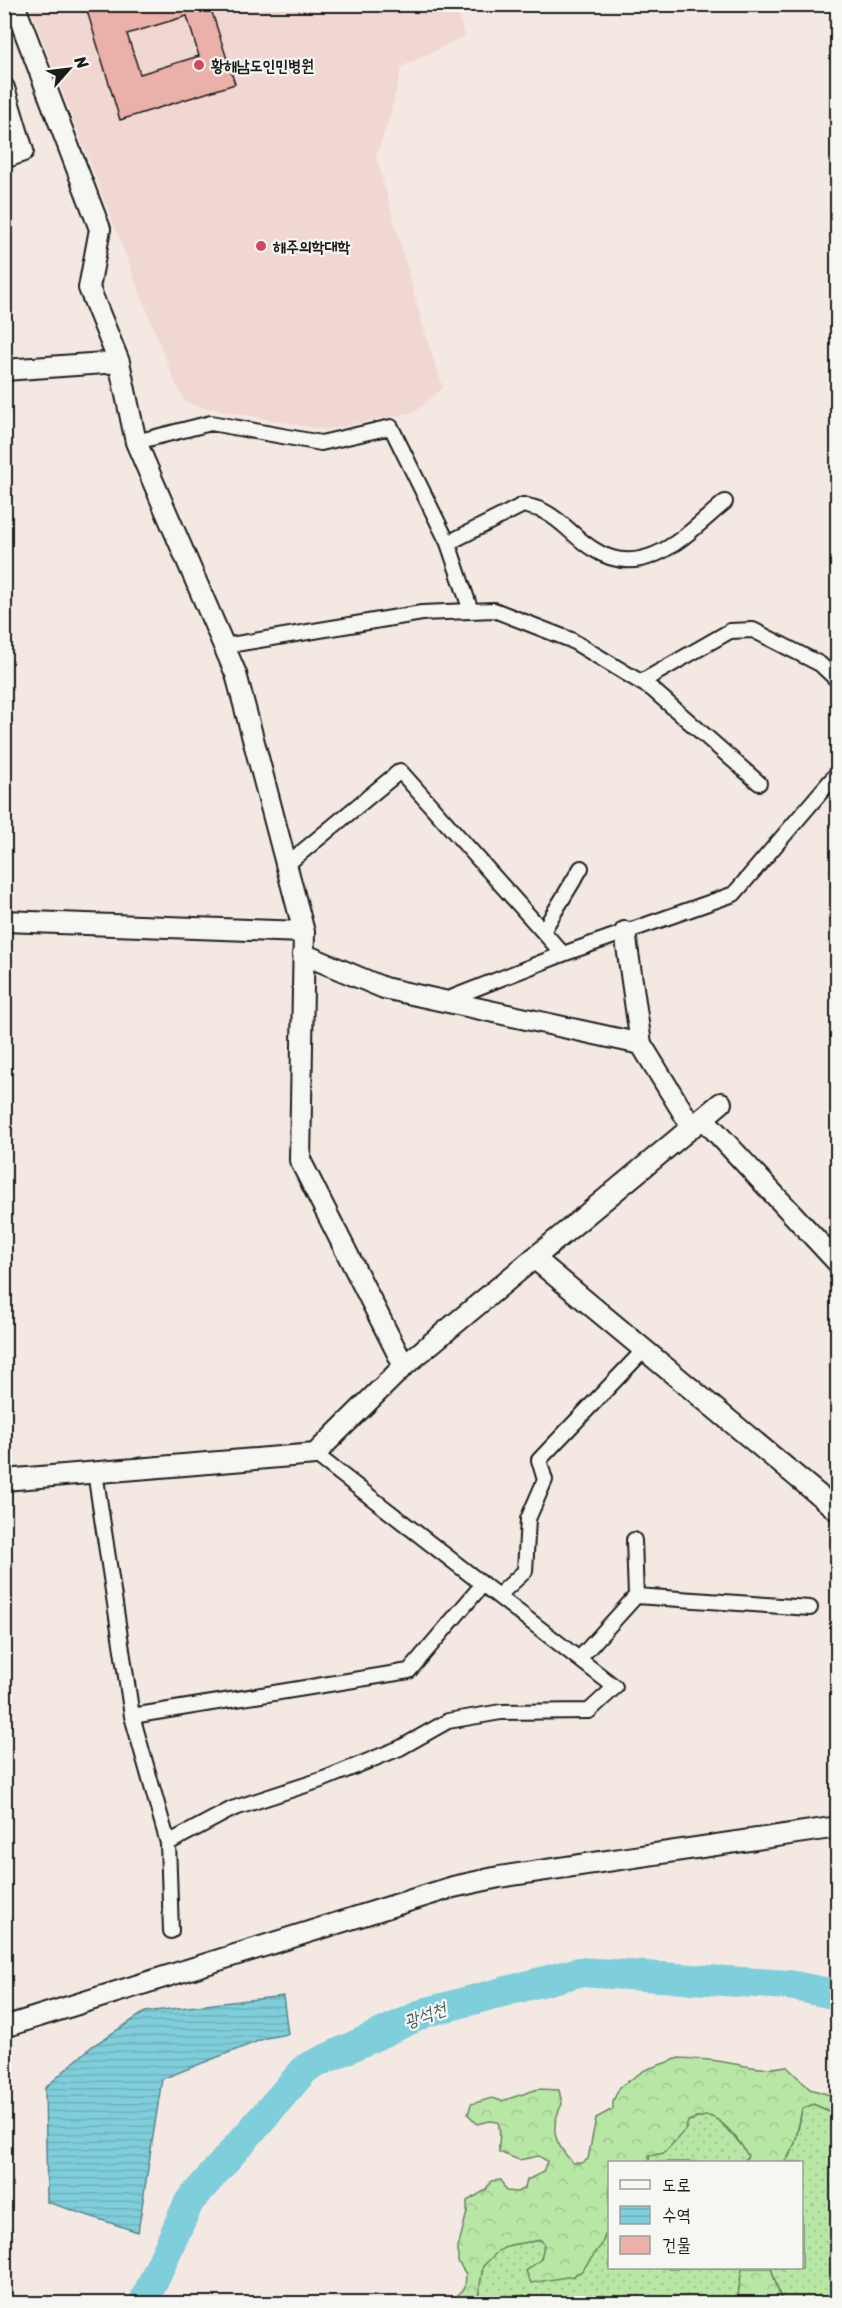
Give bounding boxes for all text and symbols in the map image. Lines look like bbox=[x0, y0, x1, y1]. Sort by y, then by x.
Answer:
north arrow bbox=[39, 39, 99, 99]
text: N bbox=[66, 50, 98, 75]
place label: 황해남도인민병원 bbox=[211, 51, 314, 80]
marker: 황해남도인민병원 bbox=[192, 58, 206, 72]
place label: 해주의학대학 bbox=[272, 232, 350, 261]
marker: 해주의학대학 bbox=[254, 239, 268, 253]
water label: 광석천 bbox=[399, 1992, 452, 2037]
legend bbox=[608, 2161, 803, 2269]
text: 도로 bbox=[662, 2169, 691, 2201]
text: 수역 bbox=[662, 2199, 691, 2231]
text: 건물 bbox=[662, 2229, 691, 2261]

